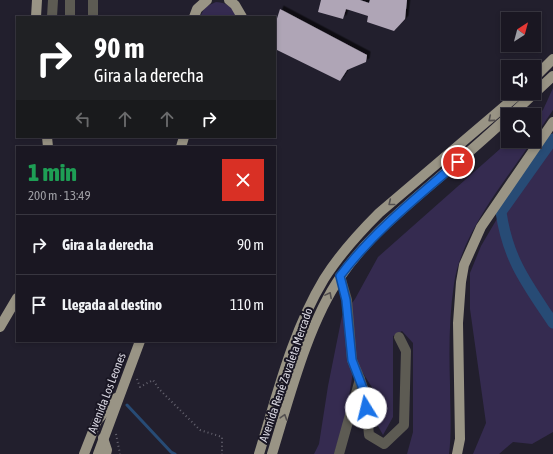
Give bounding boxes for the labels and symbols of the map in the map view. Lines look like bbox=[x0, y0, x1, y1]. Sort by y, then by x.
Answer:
north arrow bbox=[501, 12, 541, 52]
one-way arrow bbox=[488, 115, 496, 122]
pin bbox=[441, 145, 475, 179]
one-way arrow bbox=[389, 198, 396, 205]
one-way arrow bbox=[325, 292, 332, 299]
street label: Avenida René Zavaleta Mercado bbox=[256, 306, 316, 444]
street label: Avenida Los Leones bbox=[85, 351, 129, 435]
position arrow bbox=[345, 387, 387, 429]
one-way arrow bbox=[279, 413, 288, 420]

